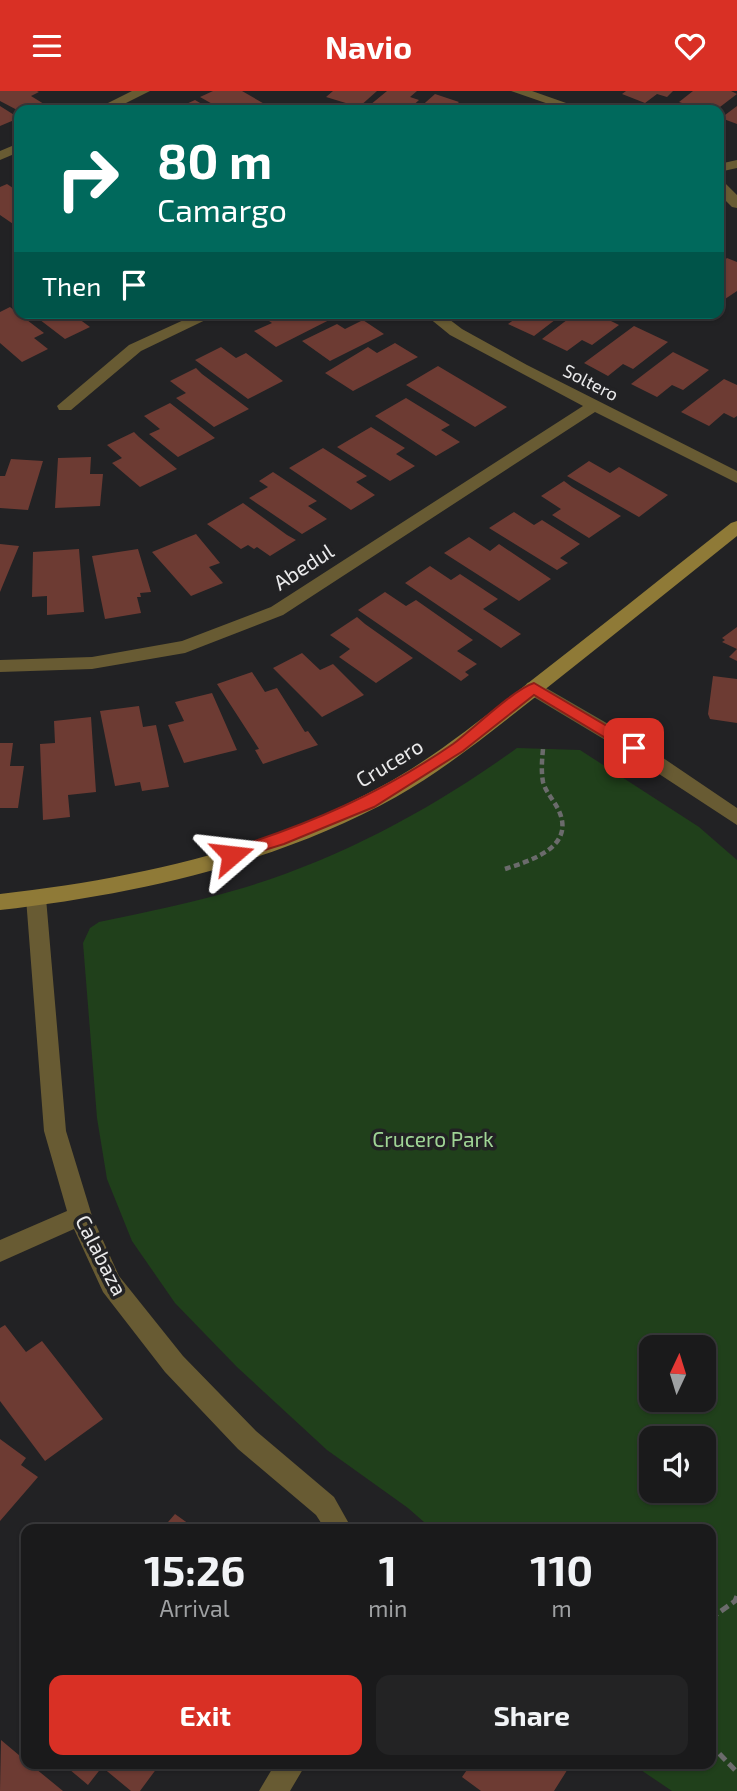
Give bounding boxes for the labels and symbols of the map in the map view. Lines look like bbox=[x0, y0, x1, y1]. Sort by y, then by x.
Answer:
street label: Soltero bbox=[560, 359, 622, 405]
street label: Abedul bbox=[268, 537, 338, 595]
pin bbox=[604, 718, 664, 778]
street label: Crucero bbox=[351, 732, 427, 792]
position arrow bbox=[195, 818, 269, 892]
park label: Crucero Park bbox=[372, 1126, 494, 1151]
street label: Calabaza bbox=[71, 1211, 133, 1299]
north arrow bbox=[639, 1335, 716, 1412]

